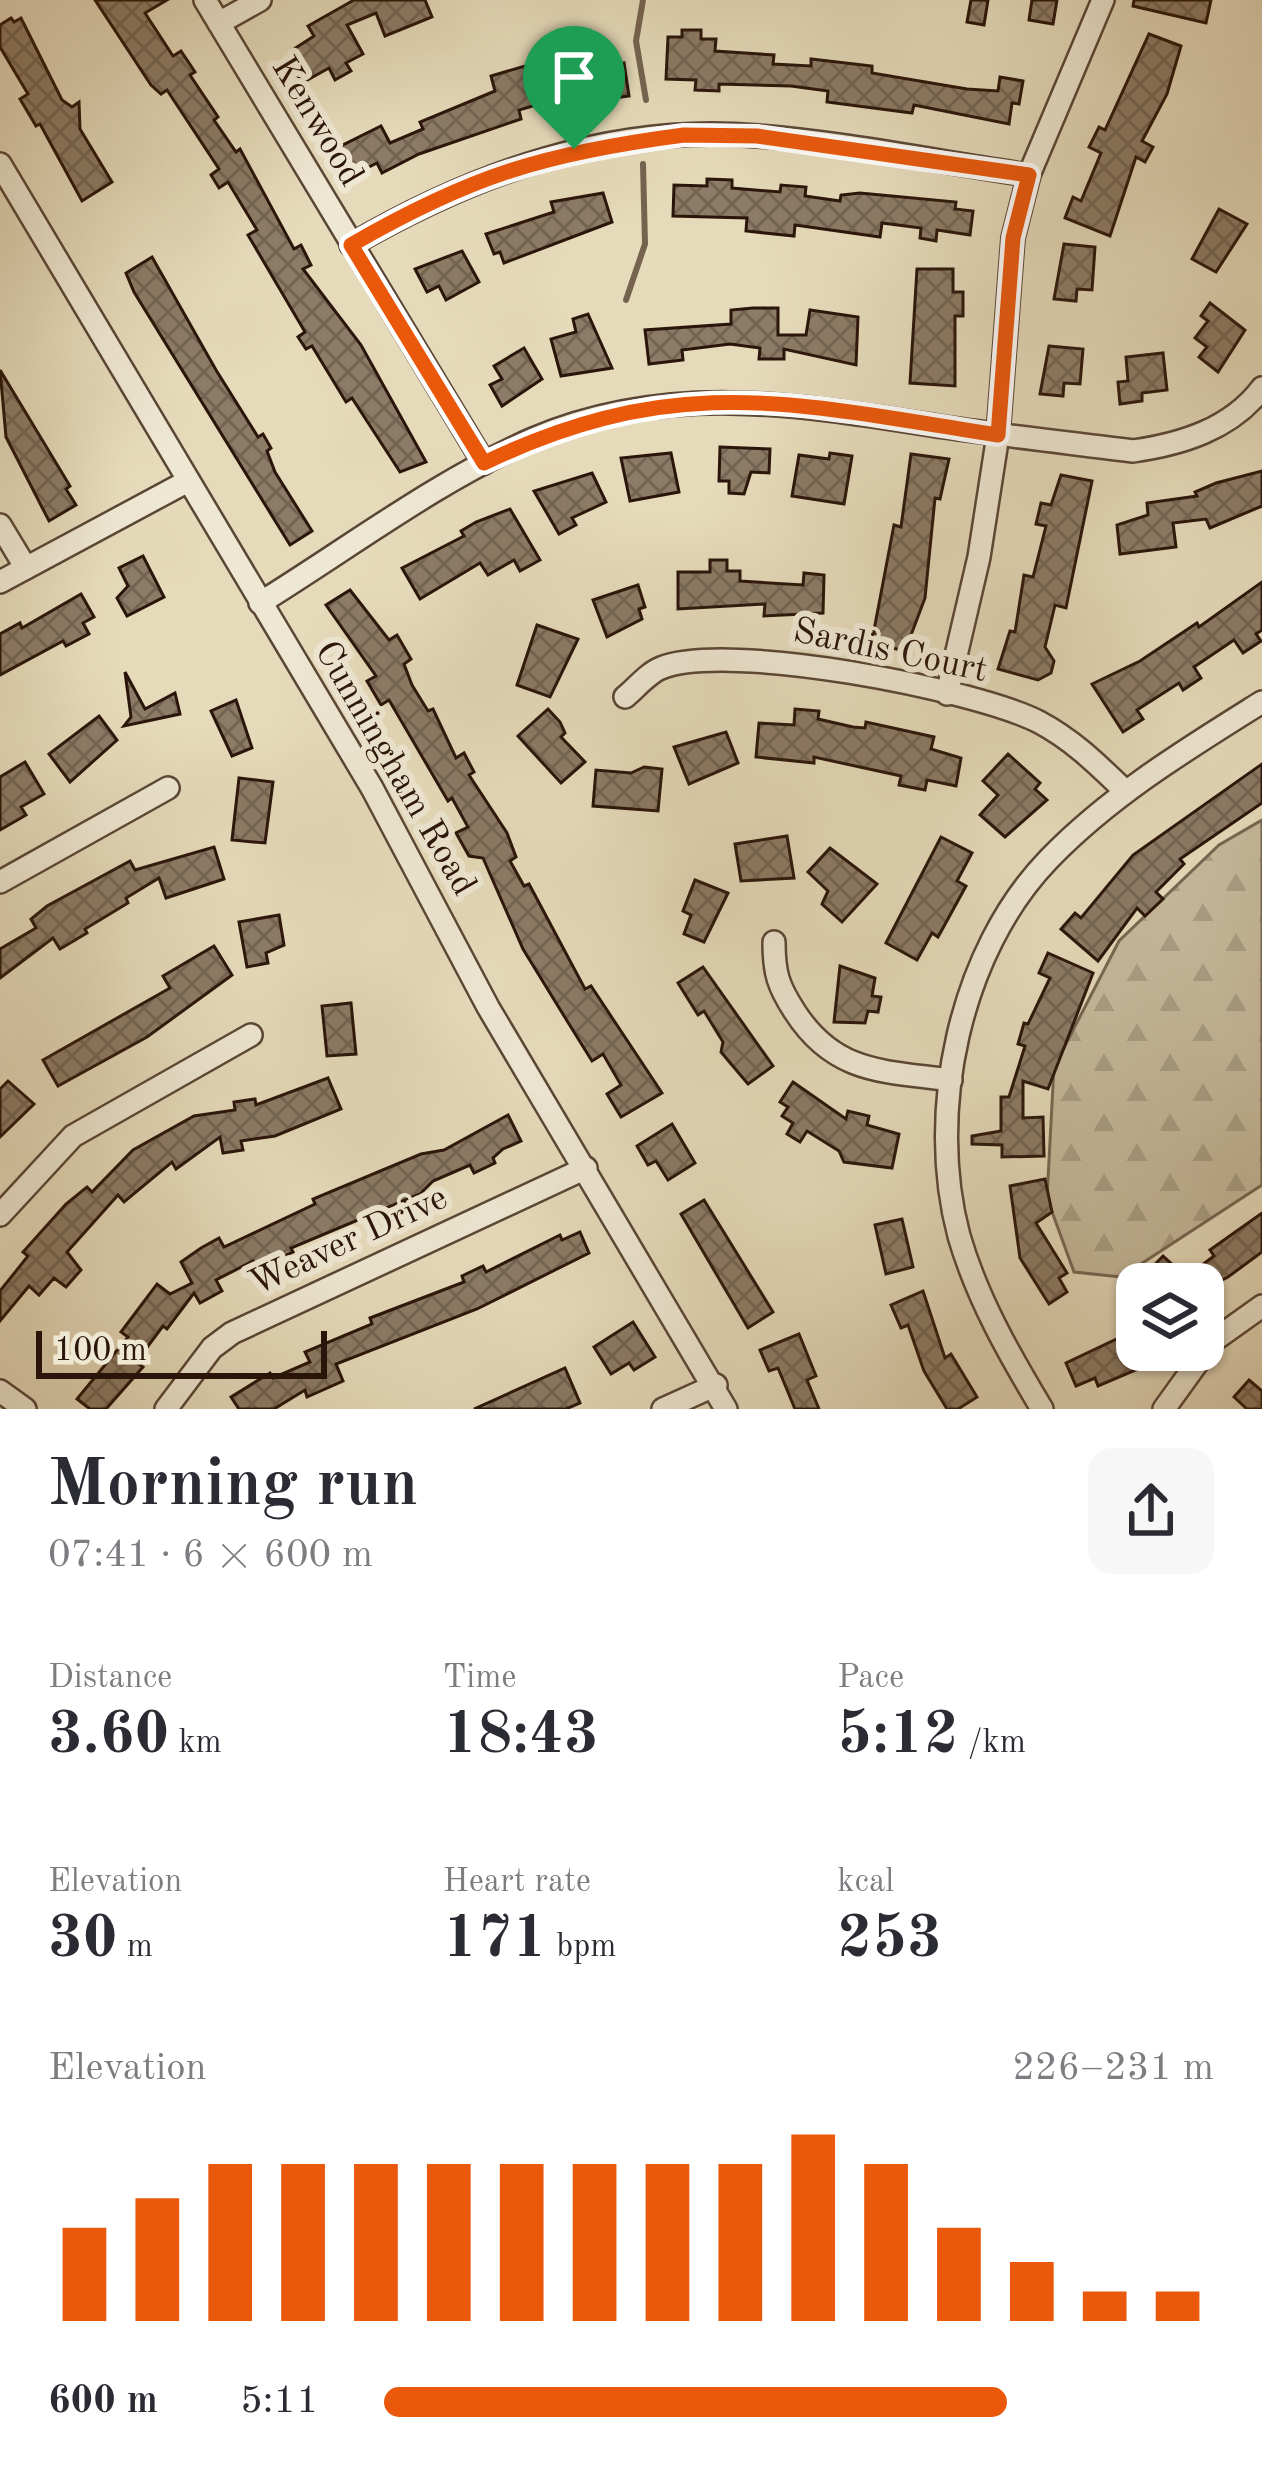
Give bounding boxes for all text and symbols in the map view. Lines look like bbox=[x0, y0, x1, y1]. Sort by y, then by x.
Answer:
pin bbox=[523, 26, 625, 149]
icon: arrive bbox=[541, 44, 607, 110]
street label: Kenwood bbox=[264, 51, 368, 193]
street label: Sardis Court bbox=[790, 614, 990, 690]
street label: Cunningham Road bbox=[307, 636, 481, 902]
street label: Weaver Drive bbox=[245, 1181, 453, 1303]
map controls bbox=[1116, 1263, 1224, 1371]
button: layers bbox=[1116, 1263, 1224, 1371]
scale bar bbox=[36, 1325, 327, 1378]
text: 100 m bbox=[54, 1335, 147, 1368]
button: share bbox=[1088, 1448, 1214, 1574]
text: Morning run bbox=[48, 1454, 418, 1520]
text: 07:41 · 6 × 600 m bbox=[48, 1536, 373, 1575]
text: Distance bbox=[48, 1662, 172, 1695]
text: Time bbox=[443, 1662, 517, 1695]
text: Pace bbox=[837, 1662, 904, 1695]
text: 3.60 bbox=[48, 1706, 169, 1766]
text: 18:43 bbox=[443, 1706, 599, 1766]
text: 5:12 bbox=[837, 1706, 959, 1766]
text: km bbox=[169, 1727, 222, 1760]
text: /km bbox=[959, 1727, 1026, 1760]
text: Elevation bbox=[48, 1866, 182, 1899]
text: Heart rate bbox=[443, 1866, 591, 1899]
text: kcal bbox=[837, 1866, 894, 1899]
text: 30 bbox=[48, 1910, 118, 1970]
text: 171 bbox=[443, 1910, 547, 1970]
text: 253 bbox=[837, 1910, 942, 1970]
text: m bbox=[118, 1931, 153, 1964]
text: bpm bbox=[547, 1931, 617, 1964]
text: Elevation bbox=[48, 2049, 207, 2088]
text: 226–231 m bbox=[1012, 2049, 1214, 2088]
text: 600 m bbox=[48, 2382, 158, 2421]
text: 5:11 bbox=[240, 2382, 319, 2421]

